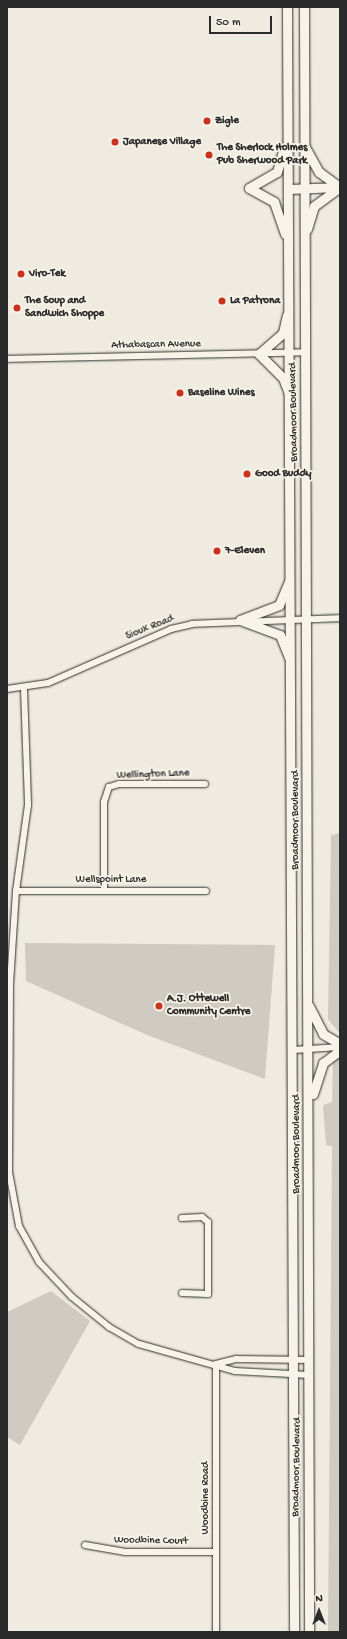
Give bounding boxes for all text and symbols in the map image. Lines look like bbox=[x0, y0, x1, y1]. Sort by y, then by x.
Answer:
scale bar bbox=[211, 8, 274, 34]
text: 50 m bbox=[216, 16, 241, 30]
place label: Zigle bbox=[215, 114, 239, 128]
marker: Zigle bbox=[202, 116, 212, 126]
place label: Japanese Village bbox=[123, 135, 201, 149]
marker: Japanese Village bbox=[110, 137, 120, 147]
place label: The Sherlock Holmes Pub Sherwood Park bbox=[217, 142, 307, 168]
marker: The Sherlock Holmes Pub Sherwood Park bbox=[204, 150, 214, 160]
place label: Viro-Tek bbox=[29, 267, 65, 281]
marker: Viro-Tek bbox=[16, 269, 26, 279]
place label: La Patrona bbox=[230, 294, 280, 308]
place label: The Soup and Sandwich Shoppe bbox=[25, 295, 104, 321]
marker: La Patrona bbox=[217, 296, 227, 306]
marker: The Soup and Sandwich Shoppe bbox=[12, 303, 22, 313]
street label: Athabascan Avenue bbox=[111, 338, 201, 352]
street label: Broadmoor Boulevard bbox=[287, 362, 301, 462]
place label: Baseline Wines bbox=[188, 386, 254, 400]
marker: Baseline Wines bbox=[175, 388, 185, 398]
place label: Good Buddy bbox=[255, 467, 311, 481]
marker: Good Buddy bbox=[242, 469, 252, 479]
place label: 7-Eleven bbox=[225, 544, 265, 558]
marker: 7-Eleven bbox=[212, 546, 222, 556]
street label: Sioux Road bbox=[124, 612, 176, 644]
street label: Wellington Lane bbox=[116, 767, 190, 783]
street label: Broadmoor Boulevard bbox=[289, 770, 303, 870]
street label: Wellspoint Lane bbox=[76, 873, 146, 887]
place label: A.J. Ottewell Community Centre bbox=[167, 993, 250, 1019]
marker: A.J. Ottewell Community Centre bbox=[154, 1001, 164, 1011]
street label: Broadmoor Boulevard bbox=[290, 1094, 304, 1194]
street label: Broadmoor Boulevard bbox=[290, 1417, 304, 1517]
street label: Woodbine Road bbox=[199, 1462, 213, 1534]
street label: Woodbine Court bbox=[114, 1534, 188, 1548]
north arrow bbox=[299, 1591, 339, 1631]
text: N bbox=[315, 1593, 323, 1605]

